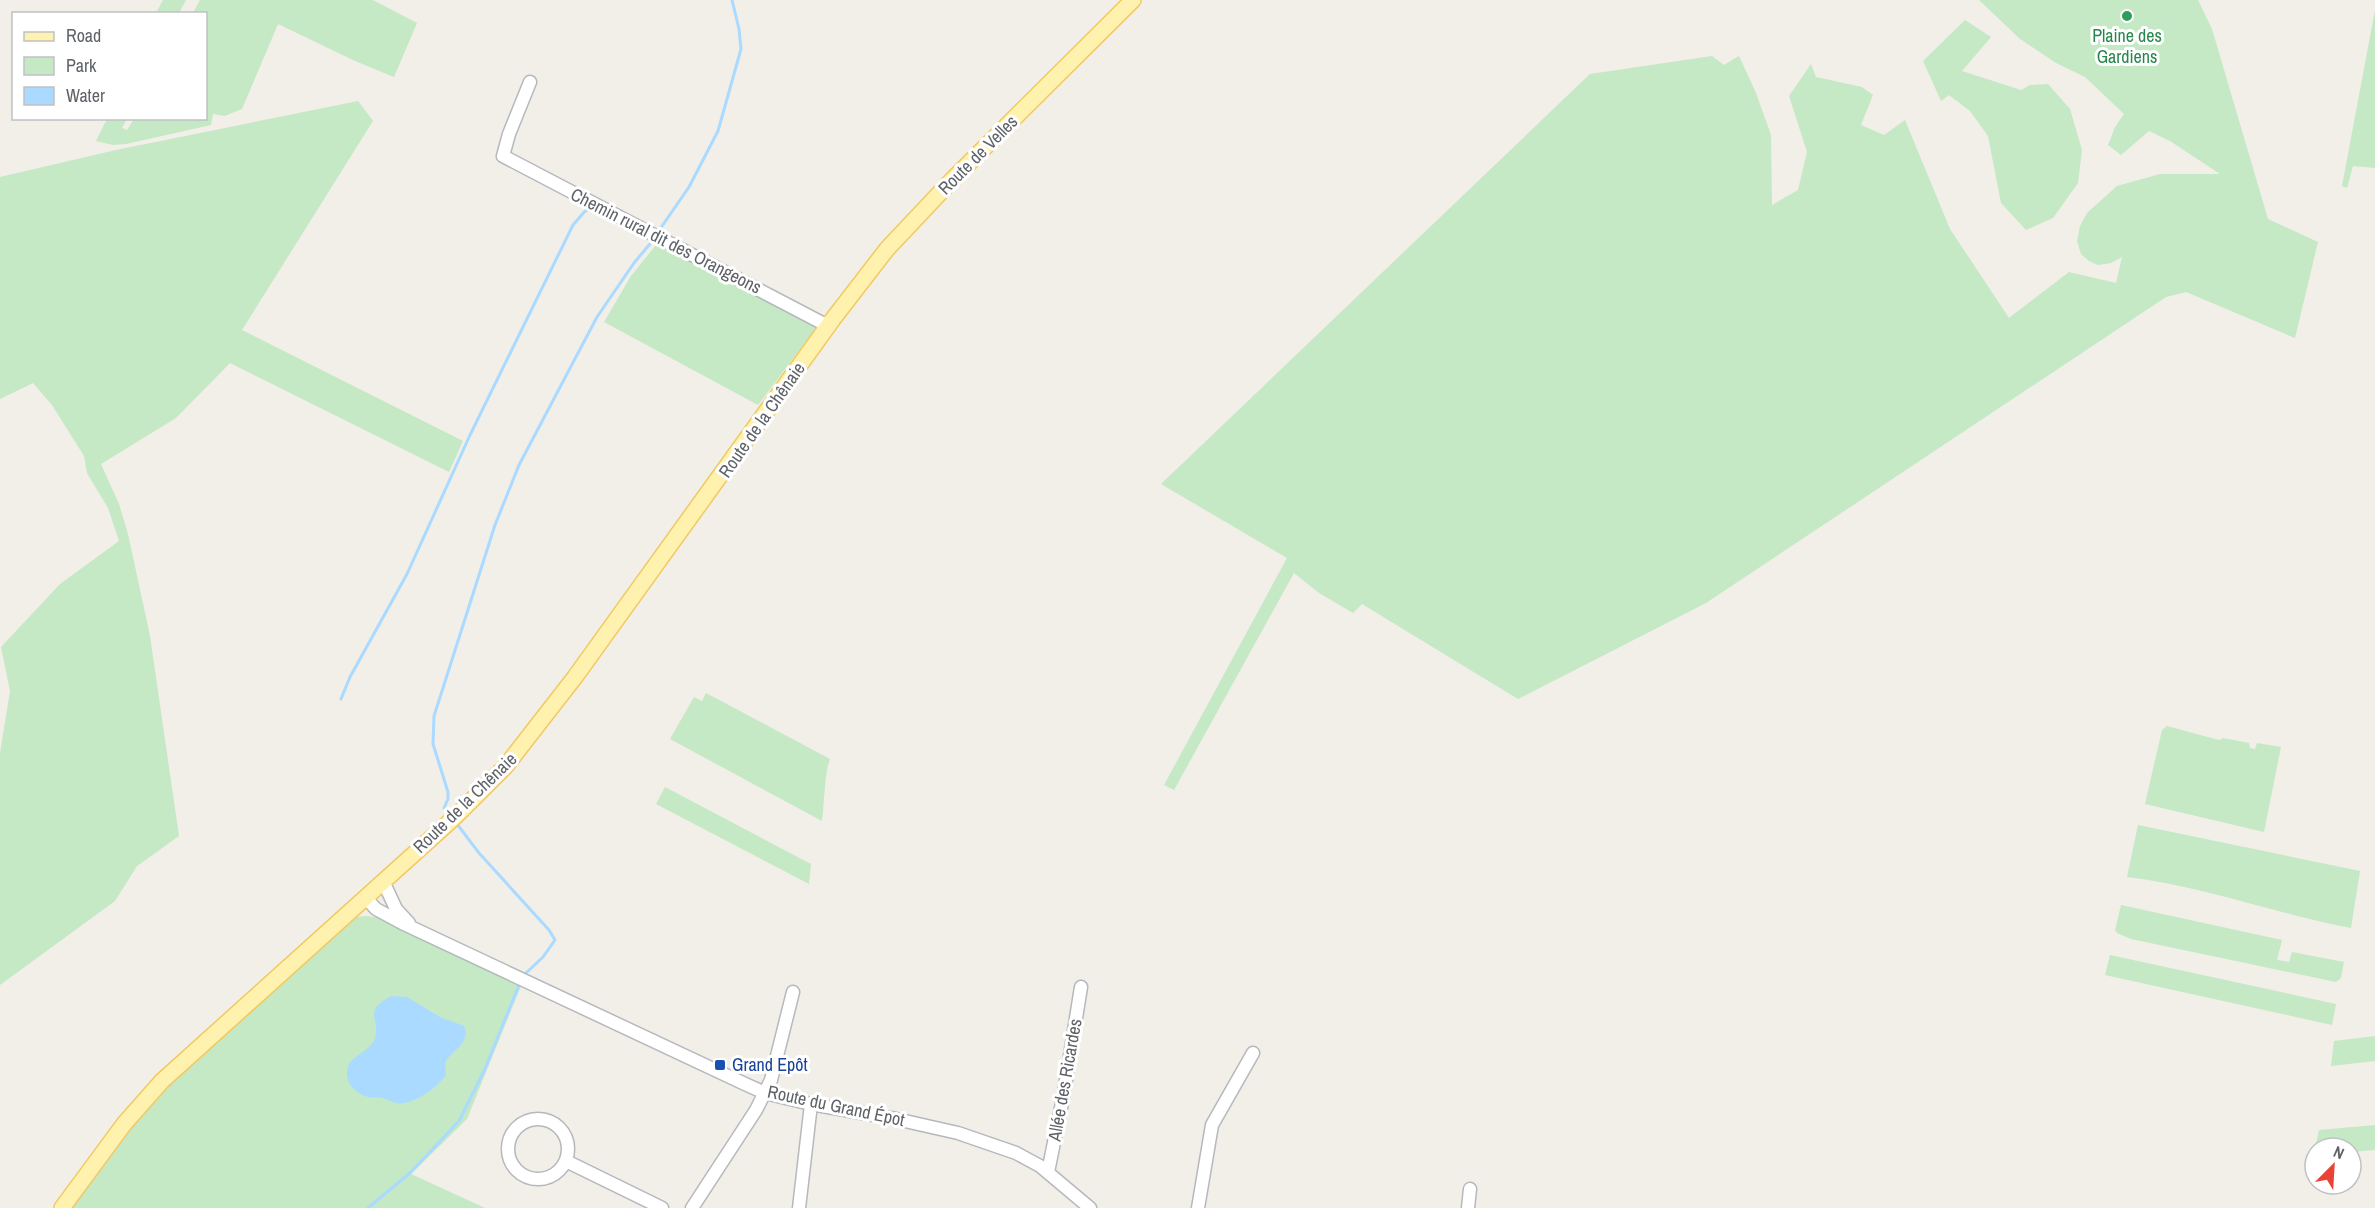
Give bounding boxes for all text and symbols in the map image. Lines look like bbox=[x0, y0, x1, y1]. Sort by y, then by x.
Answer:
marker: Plaine des Gardiens bbox=[2120, 9, 2134, 23]
legend bbox=[12, 12, 207, 120]
text: Road bbox=[66, 23, 101, 48]
place label: Plaine des Gardiens bbox=[2092, 23, 2162, 69]
text: Park bbox=[66, 53, 97, 78]
text: Water bbox=[66, 83, 105, 108]
street label: Route de Velles bbox=[932, 109, 1023, 200]
street label: Chemin rural dit des Orangeons bbox=[567, 182, 766, 300]
street label: Route de la Chênaie bbox=[713, 357, 811, 482]
street label: Route de la Chênaie bbox=[407, 747, 522, 859]
street label: Allée des Ricardes bbox=[1041, 1017, 1088, 1144]
place label: Grand Epôt bbox=[732, 1052, 808, 1077]
marker: Grand Epôt bbox=[713, 1058, 727, 1072]
street label: Route du Grand Épot bbox=[765, 1079, 907, 1132]
north arrow bbox=[2303, 1136, 2363, 1196]
text: N bbox=[2330, 1140, 2348, 1164]

